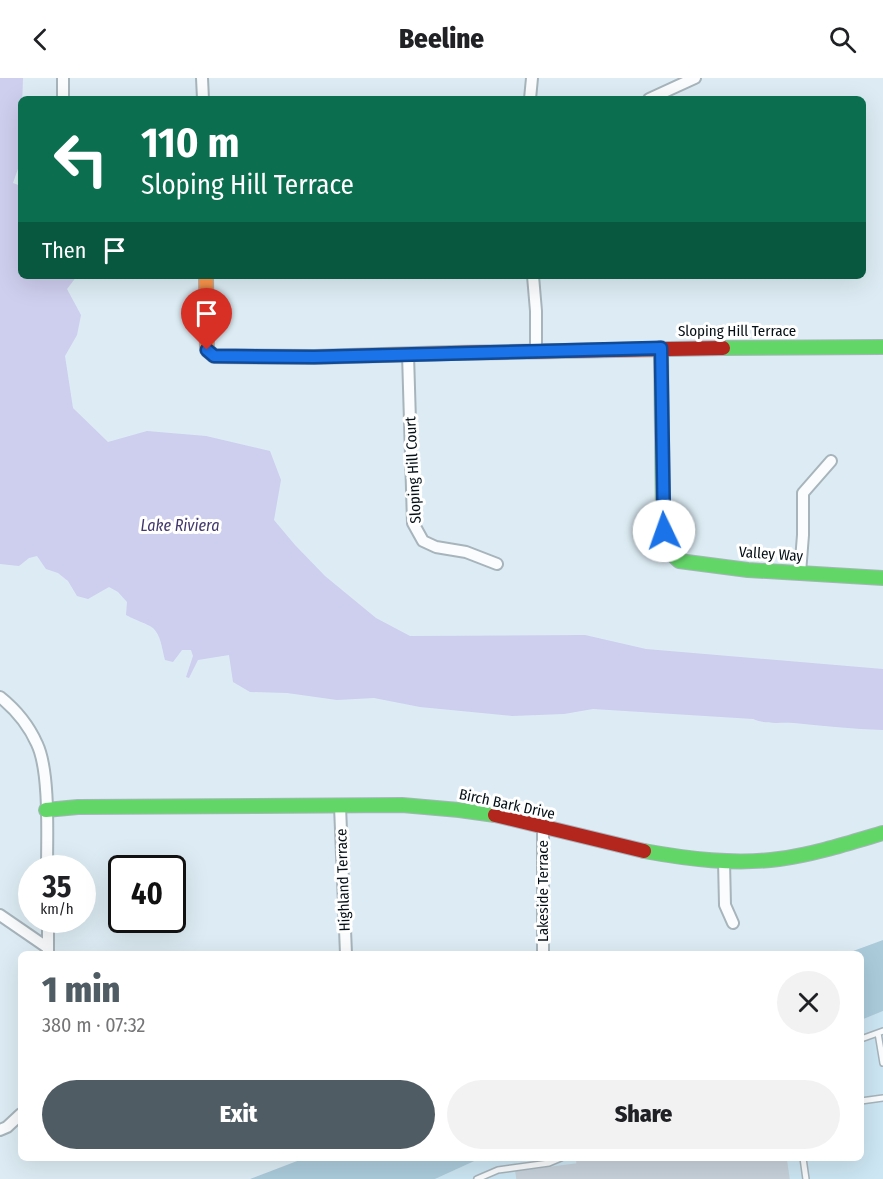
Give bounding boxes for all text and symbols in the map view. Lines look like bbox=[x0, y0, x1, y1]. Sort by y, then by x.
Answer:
icon: back bbox=[24, 23, 57, 56]
text: Beeline bbox=[399, 23, 484, 55]
icon: search bbox=[826, 23, 859, 56]
text: 110 m bbox=[141, 118, 240, 168]
icon: left bbox=[42, 120, 120, 198]
text: Sloping Hill Terrace bbox=[141, 169, 354, 201]
icon: arrive bbox=[98, 234, 131, 267]
text: Then bbox=[42, 237, 86, 264]
pin bbox=[181, 288, 232, 350]
icon: arrive bbox=[190, 297, 223, 330]
street label: Sloping Hill Terrace bbox=[678, 322, 796, 340]
street label: Sloping Hill Court bbox=[401, 416, 425, 524]
position arrow bbox=[632, 499, 696, 563]
water label: Lake Riviera bbox=[141, 516, 219, 535]
street label: Valley Way bbox=[738, 543, 804, 565]
street label: Birch Bark Drive bbox=[457, 785, 557, 823]
street label: Highland Terrace bbox=[332, 828, 354, 932]
street label: Lakeside Terrace bbox=[534, 840, 552, 942]
speed limit sign: 40 bbox=[108, 855, 186, 933]
text: 35 bbox=[43, 869, 71, 905]
text: km/h bbox=[40, 900, 74, 918]
text: 1 min bbox=[42, 968, 120, 1012]
button: close bbox=[777, 971, 840, 1034]
text: 380 m · 07:32 bbox=[42, 1013, 145, 1037]
button: Exit bbox=[42, 1080, 435, 1149]
button: Share bbox=[447, 1080, 840, 1149]

